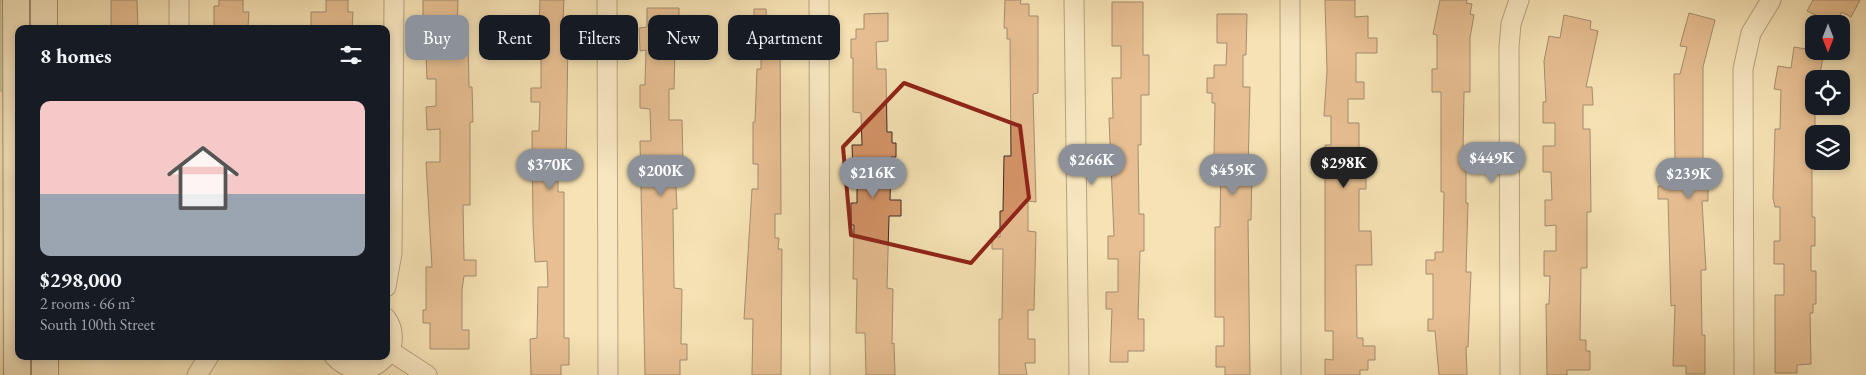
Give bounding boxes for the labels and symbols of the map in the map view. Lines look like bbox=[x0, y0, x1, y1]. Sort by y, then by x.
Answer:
north arrow bbox=[1805, 15, 1850, 60]
pin: $449K bbox=[1457, 142, 1527, 184]
pin: $266K bbox=[1057, 144, 1127, 186]
pin: $298K bbox=[1309, 146, 1379, 189]
pin: $370K bbox=[515, 148, 585, 191]
pin: $200K bbox=[626, 154, 696, 197]
pin: $459K bbox=[1198, 154, 1268, 196]
pin: $216K bbox=[838, 156, 908, 199]
pin: $239K bbox=[1654, 158, 1724, 200]

